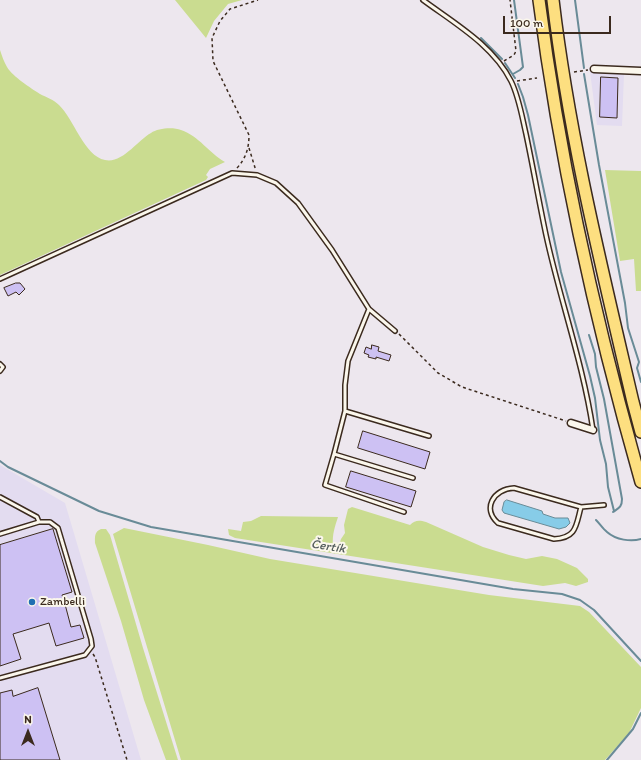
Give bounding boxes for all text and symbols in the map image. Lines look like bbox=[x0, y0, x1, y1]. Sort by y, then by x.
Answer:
scale bar bbox=[505, 8, 613, 34]
text: 100 m bbox=[510, 16, 543, 30]
water label: Čertík bbox=[310, 537, 346, 557]
place label: Zambelli bbox=[40, 595, 85, 609]
marker: Zambelli bbox=[27, 597, 37, 607]
north arrow bbox=[8, 712, 48, 752]
text: N bbox=[24, 713, 32, 726]

